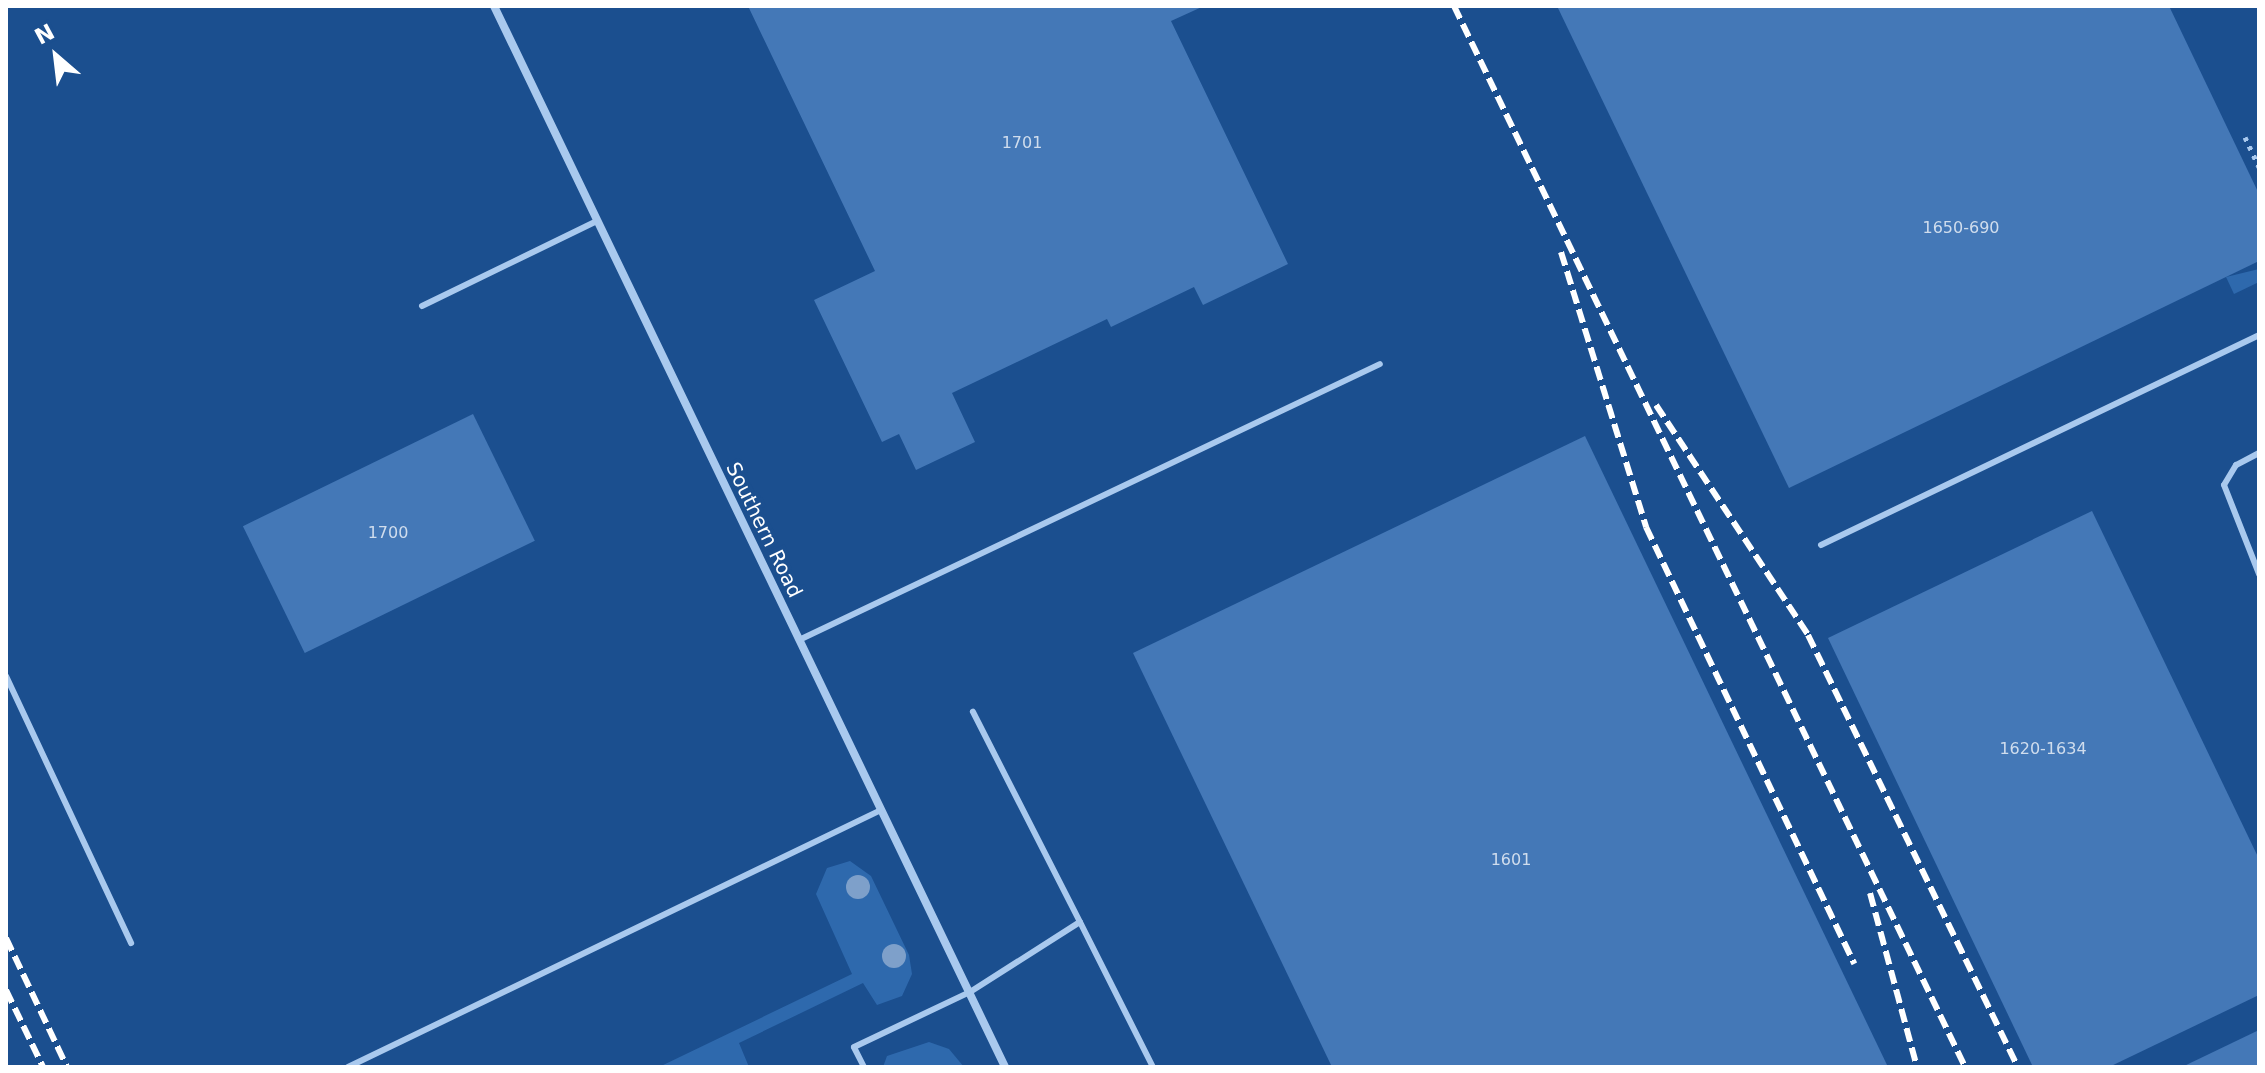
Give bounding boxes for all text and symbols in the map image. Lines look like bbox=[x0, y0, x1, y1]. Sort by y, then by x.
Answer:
north arrow bbox=[16, 16, 96, 96]
text: N bbox=[30, 19, 58, 50]
house number: 1701 bbox=[1002, 133, 1042, 153]
house number: 1650-690 bbox=[1922, 218, 2000, 238]
street label: Southern Road bbox=[721, 458, 807, 602]
house number: 1700 bbox=[368, 523, 408, 543]
house number: 1620-1634 bbox=[1999, 739, 2087, 759]
house number: 1601 bbox=[1491, 850, 1531, 870]

